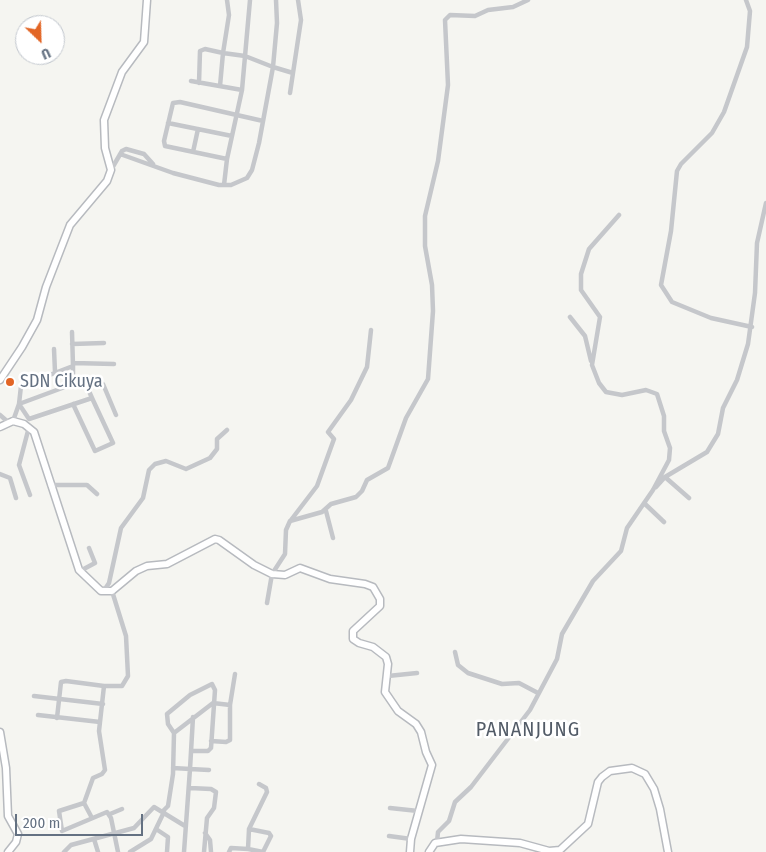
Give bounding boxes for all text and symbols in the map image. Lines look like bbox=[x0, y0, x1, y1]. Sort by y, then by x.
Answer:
north arrow bbox=[15, 15, 65, 65]
text: U bbox=[39, 44, 53, 63]
place label: SDN Cikuya bbox=[20, 371, 102, 393]
marker: SDN Cikuya bbox=[4, 376, 16, 388]
district label: PANANJUNG bbox=[475, 718, 581, 742]
scale bar bbox=[18, 804, 145, 836]
text: 200 m bbox=[23, 814, 60, 832]

